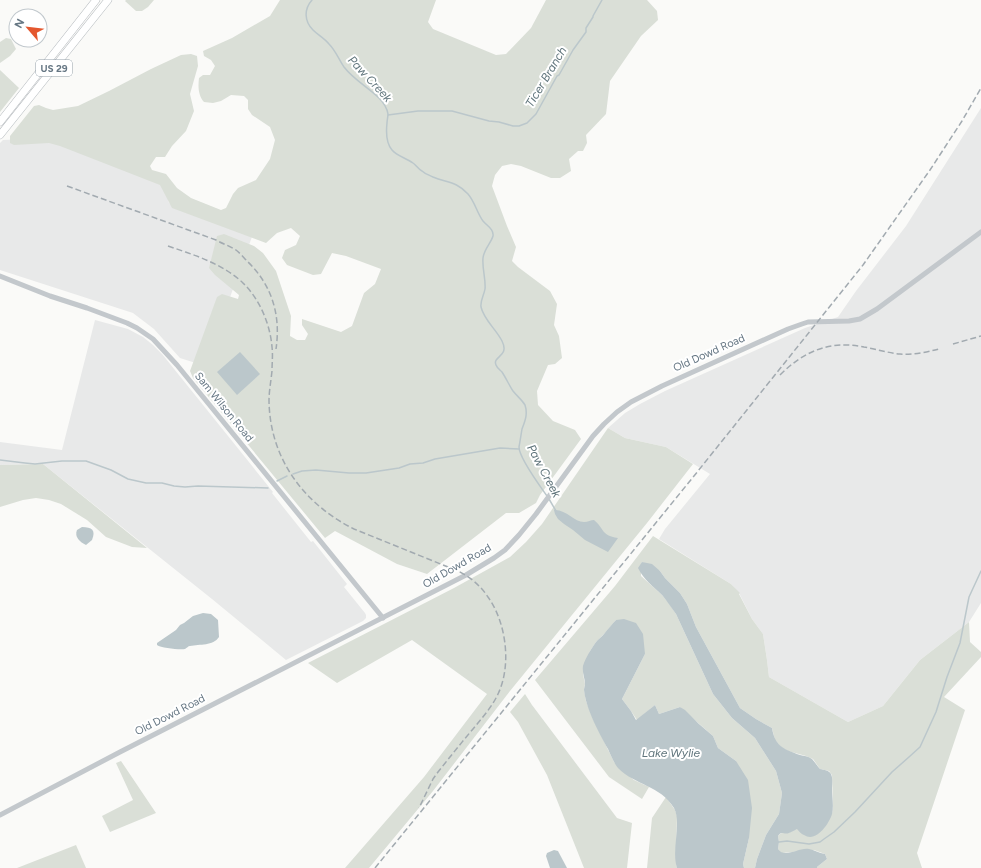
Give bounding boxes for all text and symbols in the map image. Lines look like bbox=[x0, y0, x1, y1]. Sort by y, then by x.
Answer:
north arrow bbox=[8, 8, 48, 48]
text: N bbox=[12, 17, 27, 30]
water label: Ticer Branch bbox=[523, 44, 570, 110]
water label: Paw Creek bbox=[345, 53, 396, 106]
road number: US 29 bbox=[36, 60, 72, 76]
street label: Old Dowd Road bbox=[671, 331, 747, 375]
street label: Sam Wilson Road bbox=[192, 370, 256, 444]
water label: Paw Creek bbox=[524, 442, 564, 501]
street label: Old Dowd Road bbox=[420, 541, 494, 591]
street label: Old Dowd Road bbox=[133, 692, 207, 738]
water label: Lake Wylie bbox=[642, 746, 701, 760]

